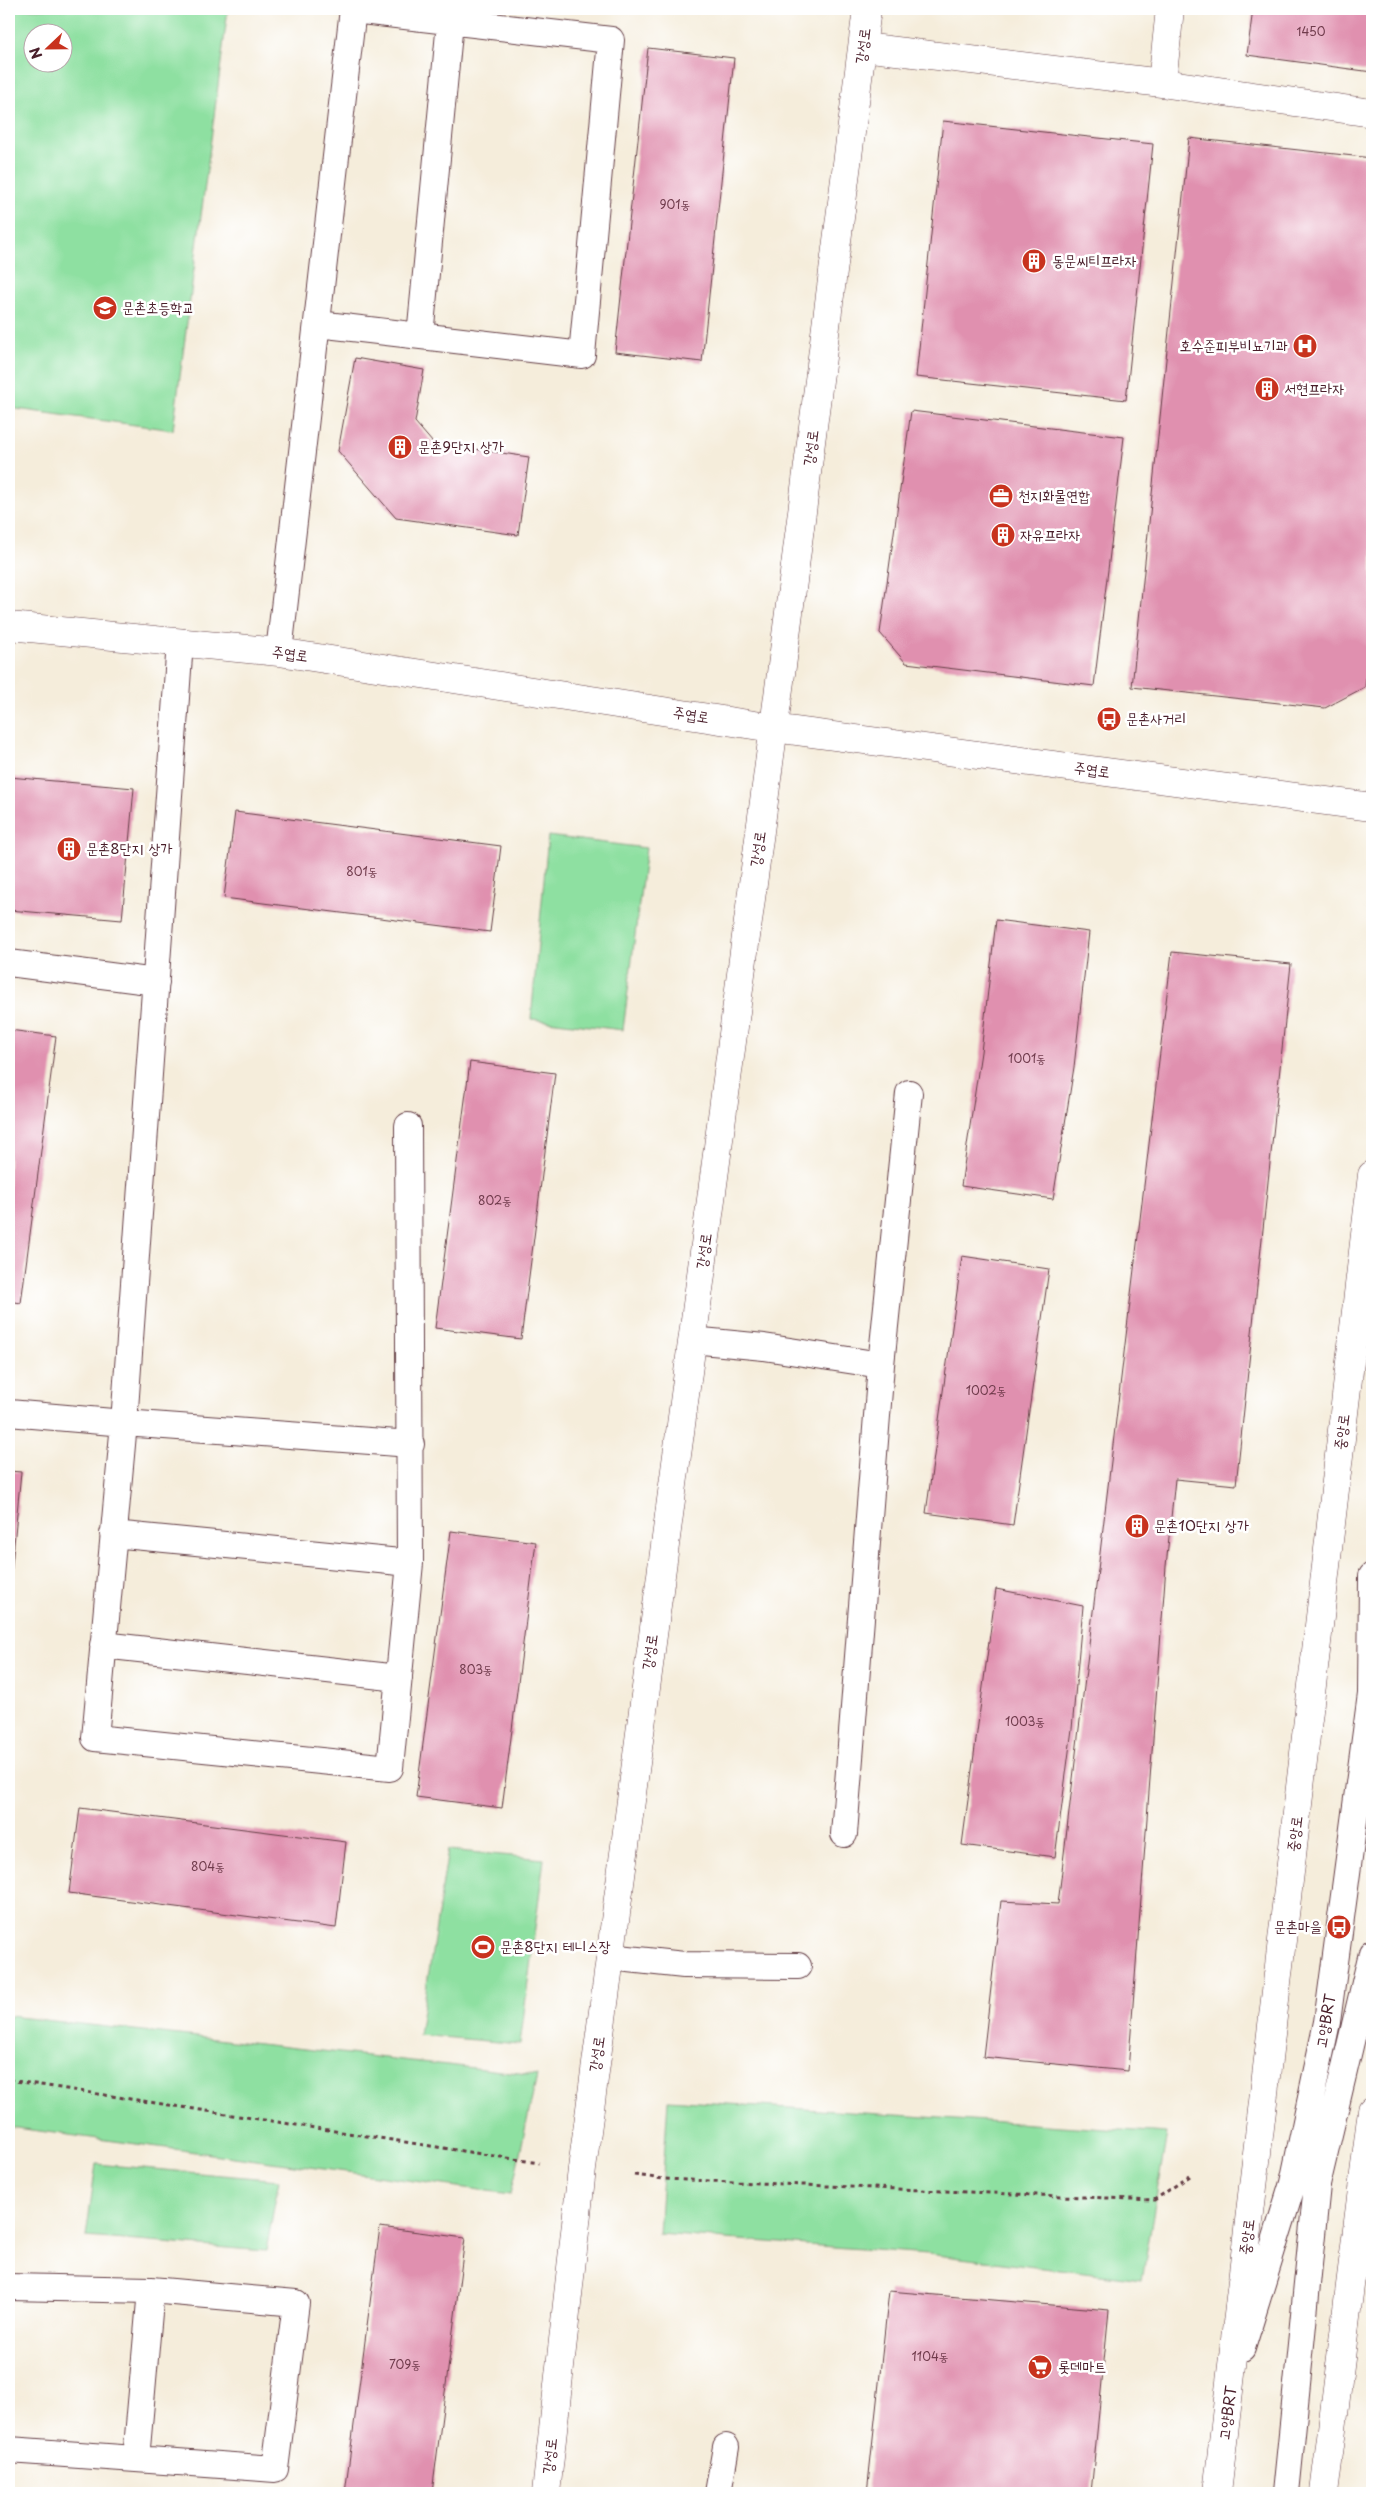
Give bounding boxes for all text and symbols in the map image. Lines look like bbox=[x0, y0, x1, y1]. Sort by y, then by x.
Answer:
north arrow bbox=[22, 22, 72, 72]
house number: 1450 bbox=[1297, 22, 1326, 40]
street label: 강성로 bbox=[848, 26, 875, 65]
text: N bbox=[24, 44, 47, 62]
house number: 901동 bbox=[660, 195, 690, 213]
building icon: 동문씨티프라자 bbox=[1021, 248, 1047, 274]
place label: 동문씨티프라자 bbox=[1052, 248, 1137, 271]
school or university icon: 문촌초등학교 bbox=[92, 295, 118, 321]
place label: 문촌초등학교 bbox=[122, 295, 194, 318]
place label: 호수준피부비뇨기과 bbox=[1179, 333, 1288, 356]
hospital icon: 호수준피부비뇨기과 bbox=[1292, 333, 1318, 359]
building icon: 서현프라자 bbox=[1254, 376, 1280, 402]
place label: 서현프라자 bbox=[1284, 376, 1344, 399]
street label: 강성로 bbox=[796, 428, 823, 467]
building icon: 문촌9단지 상가 bbox=[387, 434, 413, 460]
place label: 문촌9단지 상가 bbox=[418, 434, 504, 457]
office icon: 천지화물연합 bbox=[988, 483, 1014, 509]
place label: 천지화물연합 bbox=[1018, 483, 1090, 506]
building icon: 자유프라자 bbox=[990, 522, 1016, 548]
place label: 자유프라자 bbox=[1020, 522, 1080, 545]
street label: 주엽로 bbox=[271, 639, 310, 666]
street label: 주엽로 bbox=[672, 699, 711, 728]
bus stop icon: 문촌사거리 bbox=[1096, 706, 1122, 732]
place label: 문촌사거리 bbox=[1126, 706, 1186, 729]
street label: 주엽로 bbox=[1073, 755, 1112, 782]
street label: 강성로 bbox=[743, 829, 770, 868]
building icon: 문촌8단지 상가 bbox=[56, 836, 82, 862]
place label: 문촌8단지 상가 bbox=[86, 836, 173, 859]
house number: 801동 bbox=[346, 862, 378, 880]
house number: 1001동 bbox=[1008, 1049, 1046, 1067]
house number: 802동 bbox=[478, 1191, 512, 1209]
street label: 강성로 bbox=[689, 1231, 716, 1270]
house number: 1002동 bbox=[966, 1381, 1006, 1399]
street label: 중앙로 bbox=[1327, 1412, 1354, 1451]
building icon: 문촌10단지 상가 bbox=[1124, 1513, 1150, 1539]
place label: 문촌10단지 상가 bbox=[1154, 1513, 1249, 1536]
street label: 강성로 bbox=[635, 1632, 662, 1671]
house number: 803동 bbox=[459, 1660, 493, 1678]
house number: 1003동 bbox=[1005, 1712, 1045, 1730]
street label: 중앙로 bbox=[1280, 1814, 1307, 1853]
house number: 804동 bbox=[191, 1857, 225, 1875]
place label: 문촌마을 bbox=[1274, 1914, 1322, 1937]
bus stop icon: 문촌마을 bbox=[1326, 1914, 1352, 1940]
sports icon: 문촌8단지 테니스장 bbox=[470, 1934, 496, 1960]
place label: 문촌8단지 테니스장 bbox=[500, 1934, 611, 1957]
street label: 고양BRT bbox=[1308, 1991, 1341, 2050]
street label: 강성로 bbox=[582, 2034, 609, 2073]
street label: 중앙로 bbox=[1232, 2217, 1259, 2256]
house number: 1104동 bbox=[911, 2347, 949, 2365]
supermarket icon: 롯데마트 bbox=[1027, 2354, 1053, 2380]
place label: 롯데마트 bbox=[1058, 2354, 1106, 2377]
house number: 709동 bbox=[389, 2355, 421, 2373]
street label: 고양BRT bbox=[1211, 2383, 1242, 2441]
street label: 강성로 bbox=[535, 2437, 562, 2475]

